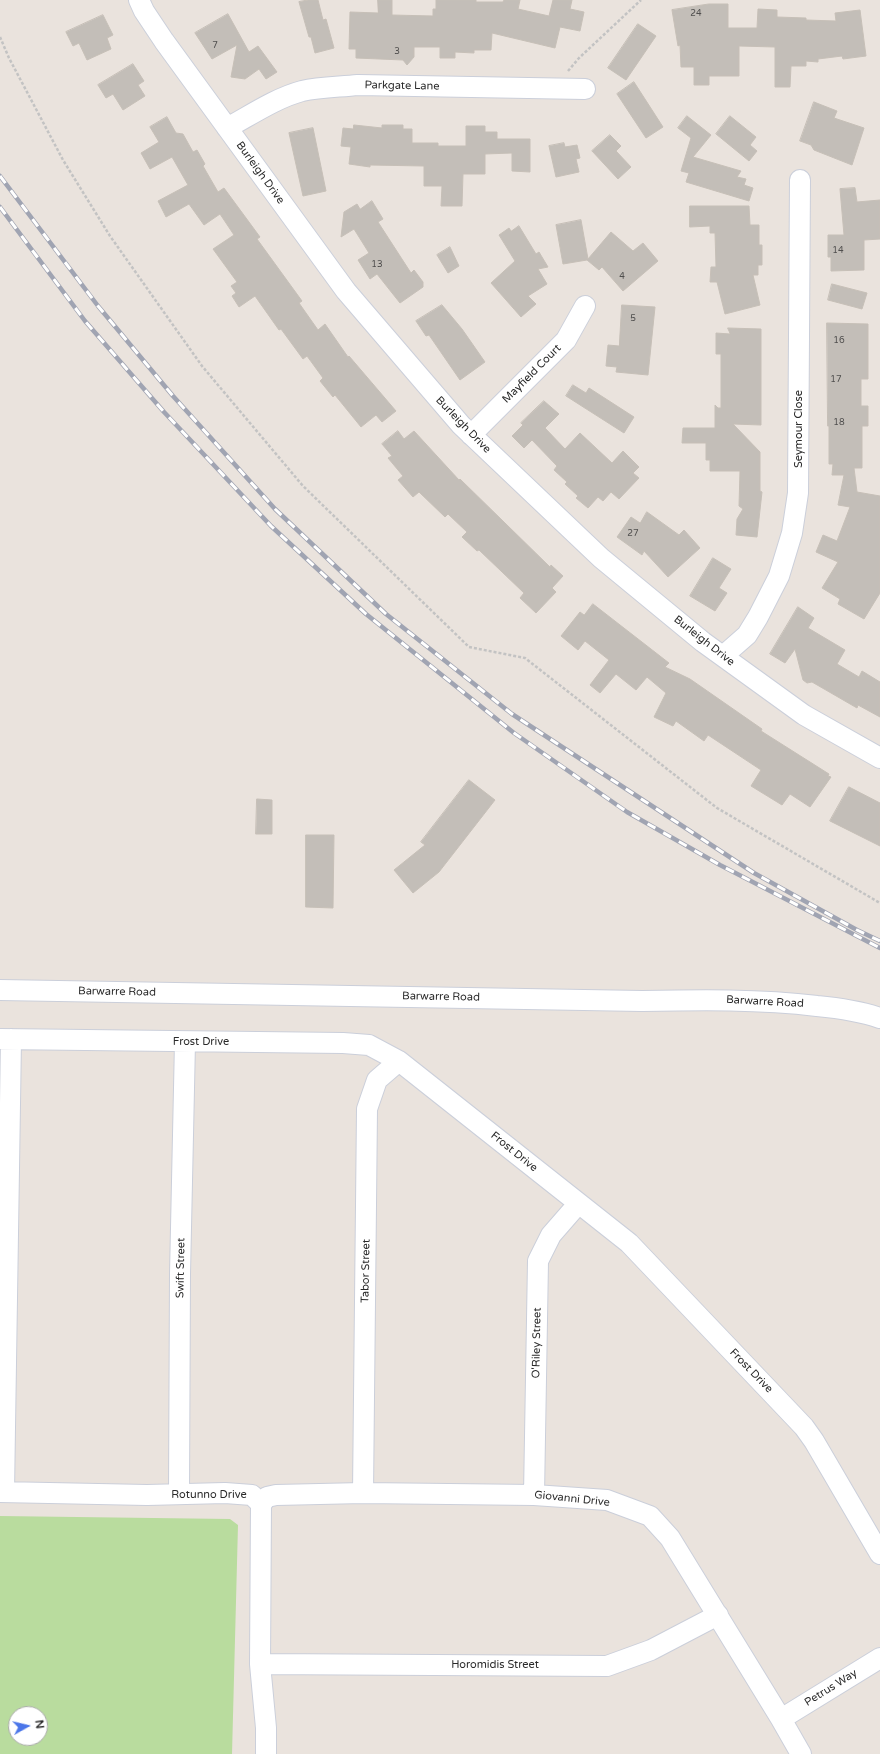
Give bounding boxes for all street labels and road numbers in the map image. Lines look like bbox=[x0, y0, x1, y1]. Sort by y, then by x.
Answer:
street label: Parkgate Lane bbox=[364, 79, 440, 93]
street label: Burleigh Drive bbox=[233, 139, 287, 207]
street label: Mayfield Court bbox=[500, 342, 564, 406]
street label: Seymour Close bbox=[792, 390, 806, 468]
street label: Burleigh Drive bbox=[433, 394, 493, 456]
street label: Burleigh Drive bbox=[671, 613, 737, 669]
street label: Barwarre Road bbox=[78, 985, 156, 999]
street label: Barwarre Road bbox=[402, 990, 480, 1004]
street label: Barwarre Road bbox=[726, 993, 804, 1011]
street label: Frost Drive bbox=[173, 1035, 229, 1049]
street label: Frost Drive bbox=[488, 1129, 540, 1175]
street label: Swift Street bbox=[174, 1238, 188, 1298]
street label: Tabor Street bbox=[359, 1239, 373, 1303]
street label: O'Riley Street bbox=[530, 1307, 544, 1379]
street label: Frost Drive bbox=[727, 1346, 775, 1396]
street label: Rotunno Drive bbox=[171, 1488, 247, 1502]
street label: Giovanni Drive bbox=[534, 1488, 610, 1510]
street label: Horomidis Street bbox=[451, 1658, 539, 1672]
street label: Petrus Way bbox=[802, 1667, 860, 1709]

